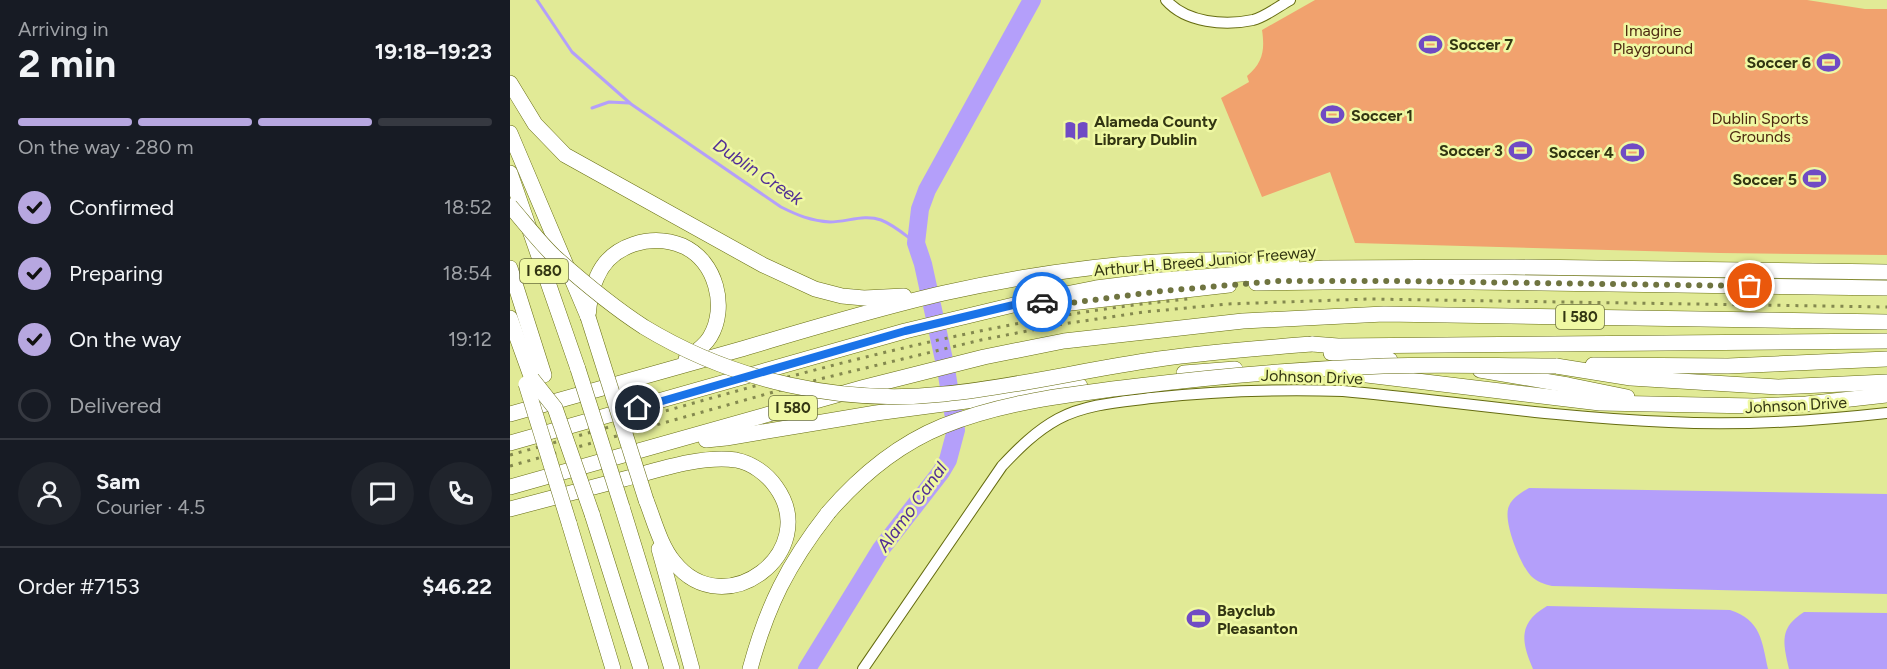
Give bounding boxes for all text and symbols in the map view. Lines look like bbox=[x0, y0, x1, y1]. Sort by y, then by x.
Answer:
text: Arriving in bbox=[18, 17, 108, 41]
park label: Imagine Playground bbox=[1613, 21, 1693, 58]
sports icon: Soccer 7 bbox=[1418, 31, 1444, 57]
place label: Soccer 7 bbox=[1449, 35, 1513, 54]
text: 19:18–19:23 bbox=[375, 38, 492, 65]
text: 2 min bbox=[18, 40, 116, 87]
sports icon: Soccer 6 bbox=[1816, 49, 1842, 75]
place label: Soccer 6 bbox=[1747, 53, 1811, 72]
sports icon: Soccer 1 bbox=[1320, 102, 1346, 128]
place label: Soccer 1 bbox=[1351, 106, 1413, 125]
park label: Dublin Sports Grounds bbox=[1712, 109, 1808, 146]
place label: Alameda County Library Dublin bbox=[1094, 112, 1218, 149]
library icon: Alameda County Library Dublin bbox=[1063, 117, 1089, 143]
water label: Dublin Creek bbox=[709, 134, 808, 211]
text: On the way · 280 m bbox=[18, 135, 193, 159]
sports icon: Soccer 3 bbox=[1508, 137, 1534, 163]
sports icon: Soccer 4 bbox=[1619, 139, 1645, 165]
place label: Soccer 3 bbox=[1439, 141, 1503, 160]
place label: Soccer 4 bbox=[1549, 143, 1614, 162]
sports icon: Soccer 5 bbox=[1802, 166, 1828, 192]
place label: Soccer 5 bbox=[1732, 170, 1797, 189]
icon: check bbox=[18, 191, 51, 224]
text: Confirmed bbox=[69, 194, 174, 221]
text: 18:52 bbox=[444, 195, 492, 219]
street label: Arthur H. Breed Junior Freeway bbox=[1093, 242, 1318, 280]
icon: check bbox=[18, 257, 51, 290]
road number: I 680 bbox=[520, 259, 568, 283]
text: Preparing bbox=[69, 260, 163, 287]
pin bbox=[1724, 260, 1775, 311]
text: 18:54 bbox=[442, 261, 492, 285]
icon: bag bbox=[1733, 269, 1766, 302]
courier bbox=[1012, 272, 1072, 332]
icon: car bbox=[1026, 286, 1059, 319]
road number: I 580 bbox=[1556, 305, 1604, 329]
icon: check bbox=[18, 323, 51, 356]
text: On the way bbox=[69, 326, 181, 353]
text: 19:12 bbox=[448, 327, 492, 351]
street label: Johnson Drive bbox=[1261, 366, 1364, 388]
pin bbox=[612, 382, 663, 433]
icon: home bbox=[621, 391, 654, 424]
text: Delivered bbox=[69, 392, 162, 419]
street label: Johnson Drive bbox=[1745, 393, 1848, 417]
road number: I 580 bbox=[769, 396, 817, 420]
water label: Alamo Canal bbox=[872, 457, 952, 557]
button: person bbox=[18, 462, 81, 525]
button: chat bbox=[351, 462, 414, 525]
button: phone bbox=[429, 462, 492, 525]
text: Sam bbox=[96, 468, 140, 495]
text: Courier · 4.5 bbox=[96, 495, 205, 519]
text: Order #7153 bbox=[18, 573, 140, 600]
text: $46.22 bbox=[422, 573, 492, 600]
place label: Bayclub Pleasanton bbox=[1217, 601, 1298, 638]
sports icon: Bayclub Pleasanton bbox=[1186, 606, 1212, 632]

